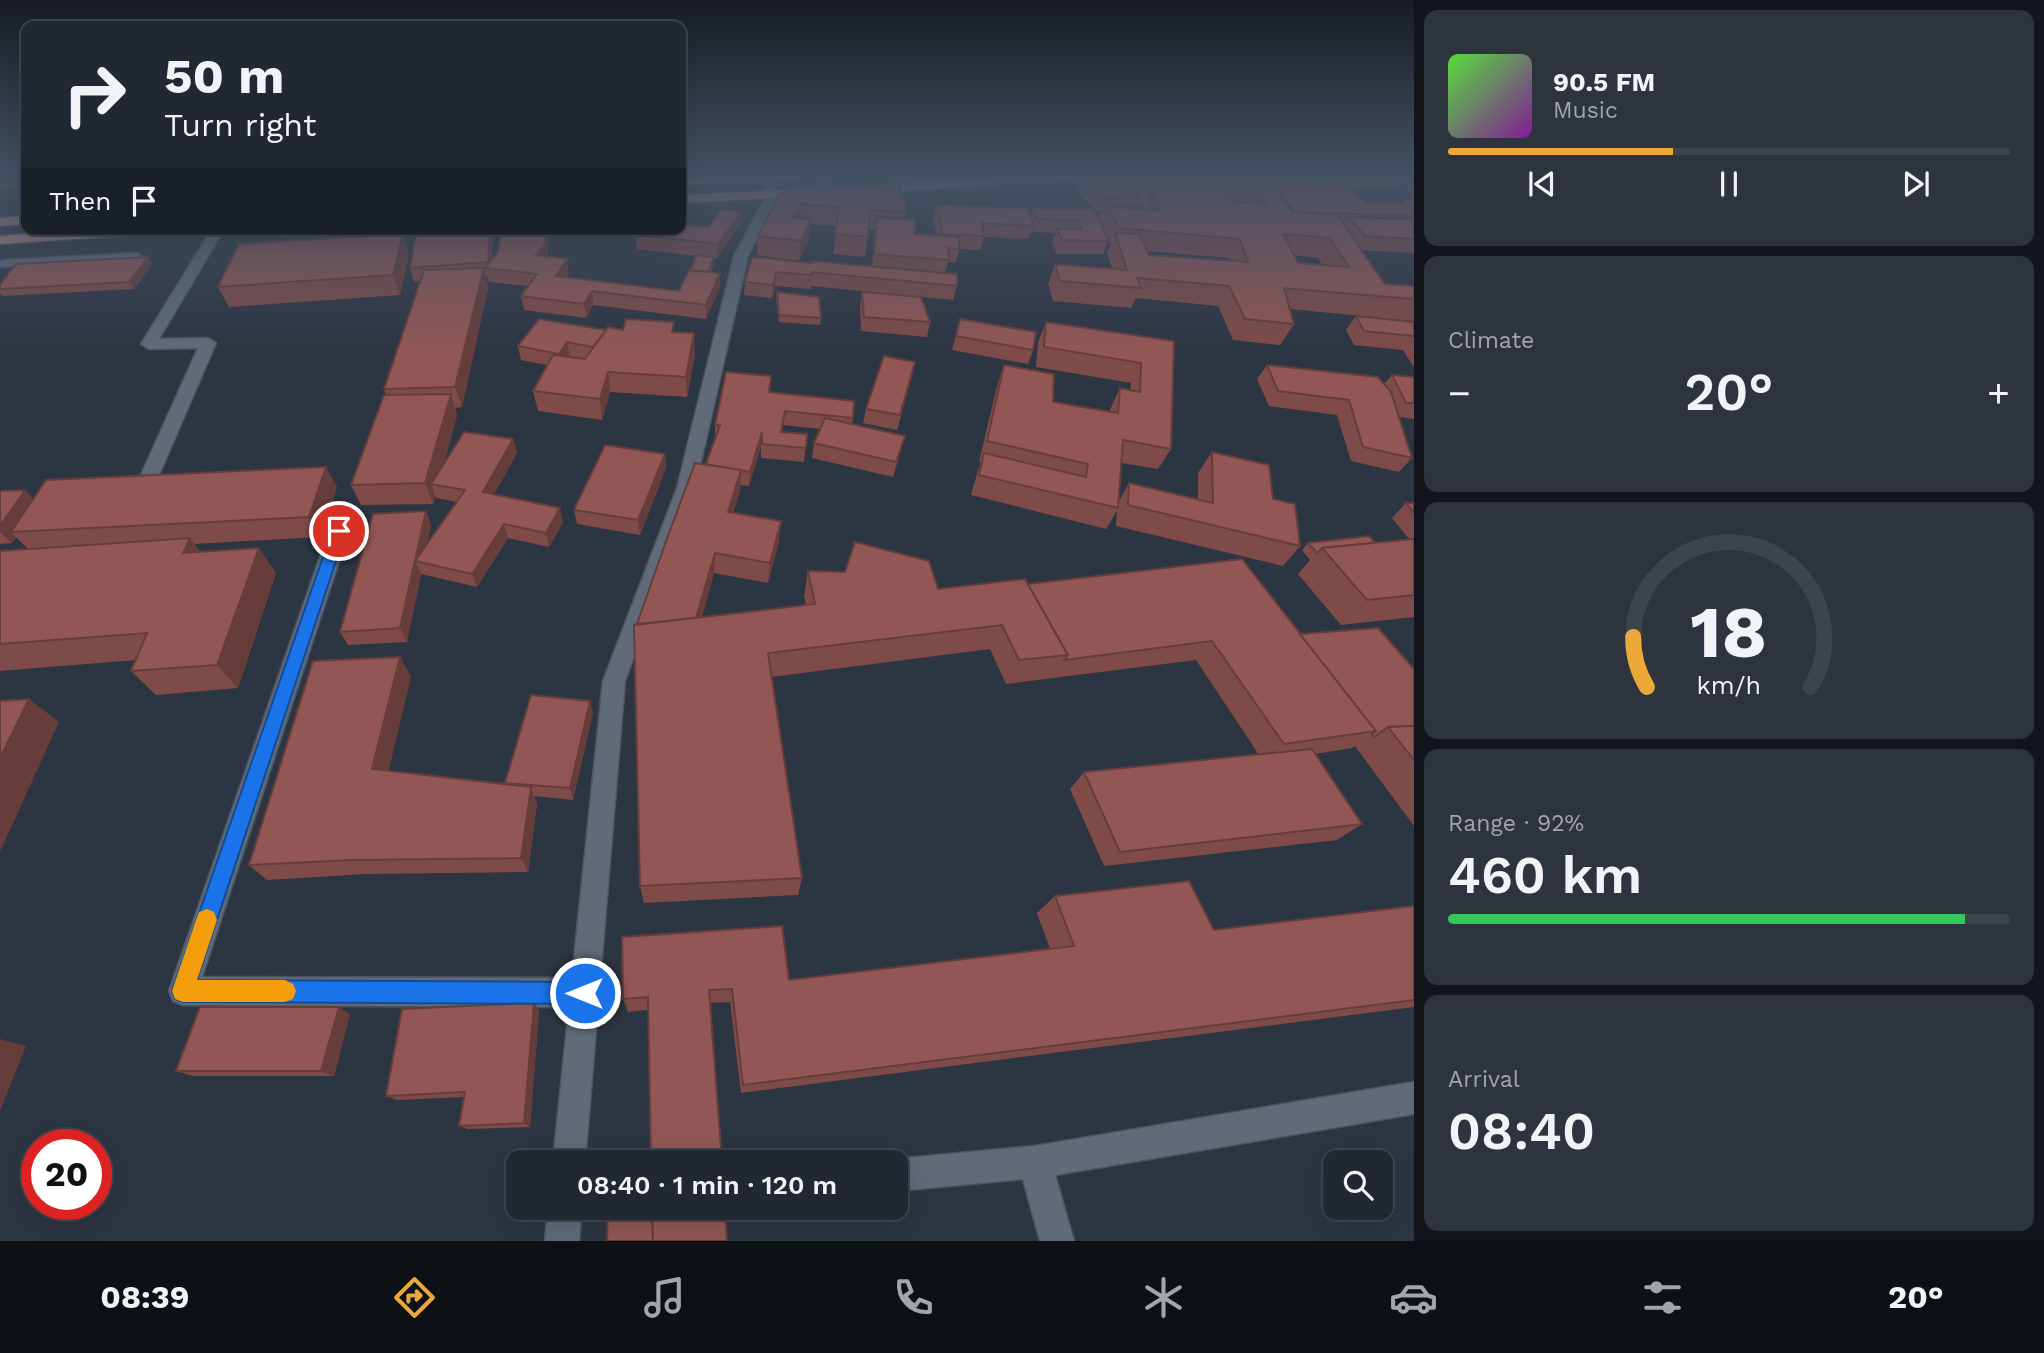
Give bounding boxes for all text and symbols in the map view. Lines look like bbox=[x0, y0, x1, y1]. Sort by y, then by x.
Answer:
text: 50 m bbox=[164, 47, 284, 105]
icon: right bbox=[49, 49, 140, 140]
text: 90.5 FM bbox=[1553, 67, 1655, 97]
text: Music bbox=[1553, 97, 1618, 124]
text: Turn right bbox=[164, 106, 316, 144]
icon: previous bbox=[1523, 165, 1561, 203]
icon: pause bbox=[1710, 165, 1748, 203]
icon: next bbox=[1897, 165, 1935, 203]
icon: arrive bbox=[125, 182, 163, 220]
text: Then bbox=[49, 186, 111, 216]
text: Climate bbox=[1448, 327, 1534, 354]
text: 20° bbox=[1685, 362, 1773, 423]
text: − bbox=[1448, 371, 1471, 415]
text: + bbox=[1987, 371, 2010, 415]
pin bbox=[309, 501, 369, 561]
icon: arrive bbox=[320, 512, 358, 550]
text: 18 bbox=[1690, 589, 1768, 675]
text: km/h bbox=[1697, 670, 1761, 699]
text: Range · 92% bbox=[1448, 810, 1584, 837]
text: 460 km bbox=[1448, 845, 1642, 906]
position arrow bbox=[548, 956, 622, 1030]
text: Arrival bbox=[1448, 1066, 1520, 1093]
text: 08:40 bbox=[1448, 1101, 1595, 1162]
speed limit sign: 20 bbox=[21, 1129, 112, 1220]
map controls bbox=[1323, 1150, 1393, 1220]
button: search bbox=[1323, 1150, 1393, 1220]
text: 08:40 · 1 min · 120 m bbox=[577, 1170, 837, 1200]
icon: directions bbox=[390, 1273, 439, 1322]
icon: music bbox=[640, 1273, 689, 1322]
icon: phone bbox=[889, 1273, 938, 1322]
icon: climate bbox=[1139, 1273, 1188, 1322]
icon: car bbox=[1389, 1273, 1438, 1322]
icon: filters bbox=[1638, 1273, 1687, 1322]
text: 08:39 bbox=[100, 1278, 189, 1316]
text: 20° bbox=[1888, 1278, 1944, 1316]

